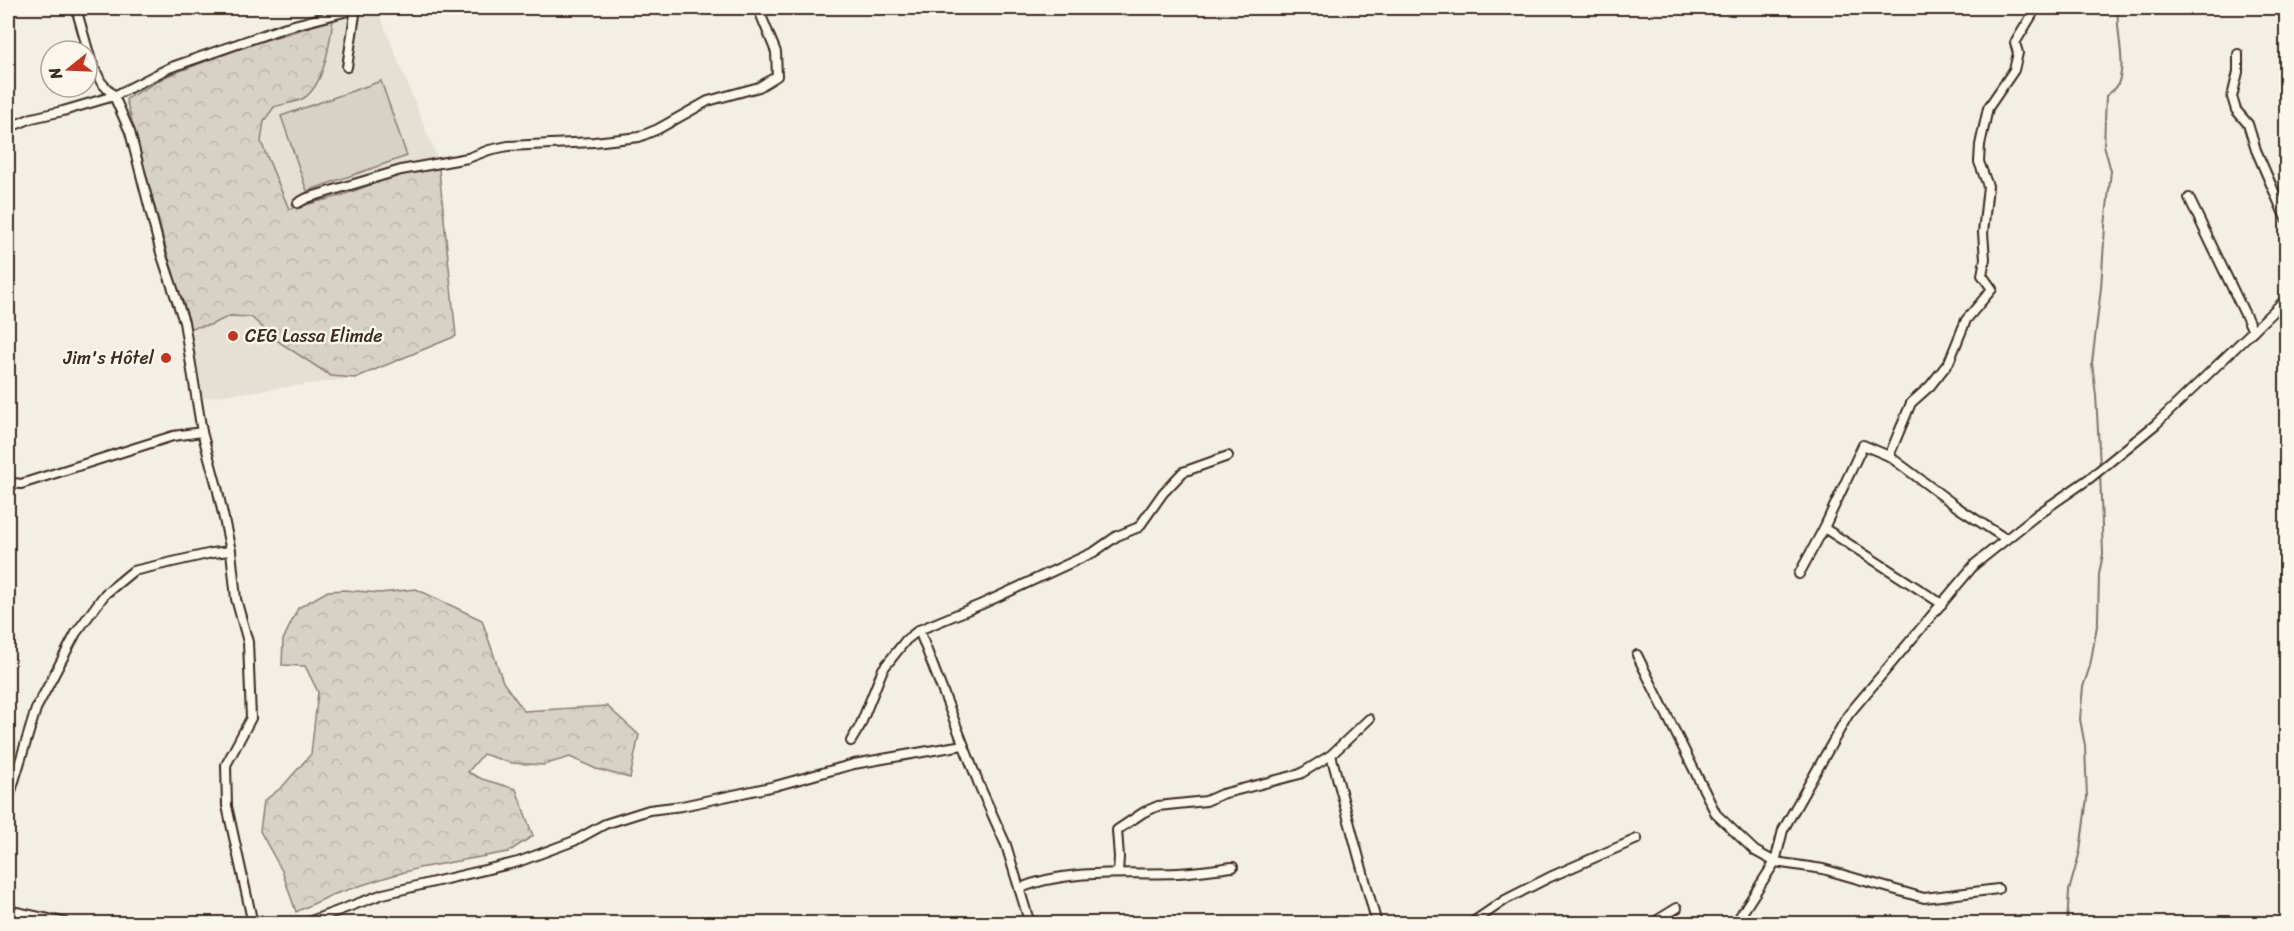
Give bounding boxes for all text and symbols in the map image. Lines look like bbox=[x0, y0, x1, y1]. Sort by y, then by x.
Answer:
north arrow bbox=[39, 39, 99, 99]
text: N bbox=[39, 63, 71, 84]
place label: CEG Lassa Elimde bbox=[245, 320, 382, 352]
marker: CEG Lassa Elimde bbox=[226, 329, 240, 343]
place label: Jim's Hôtel bbox=[63, 342, 155, 374]
marker: Jim's Hôtel bbox=[159, 351, 173, 365]

